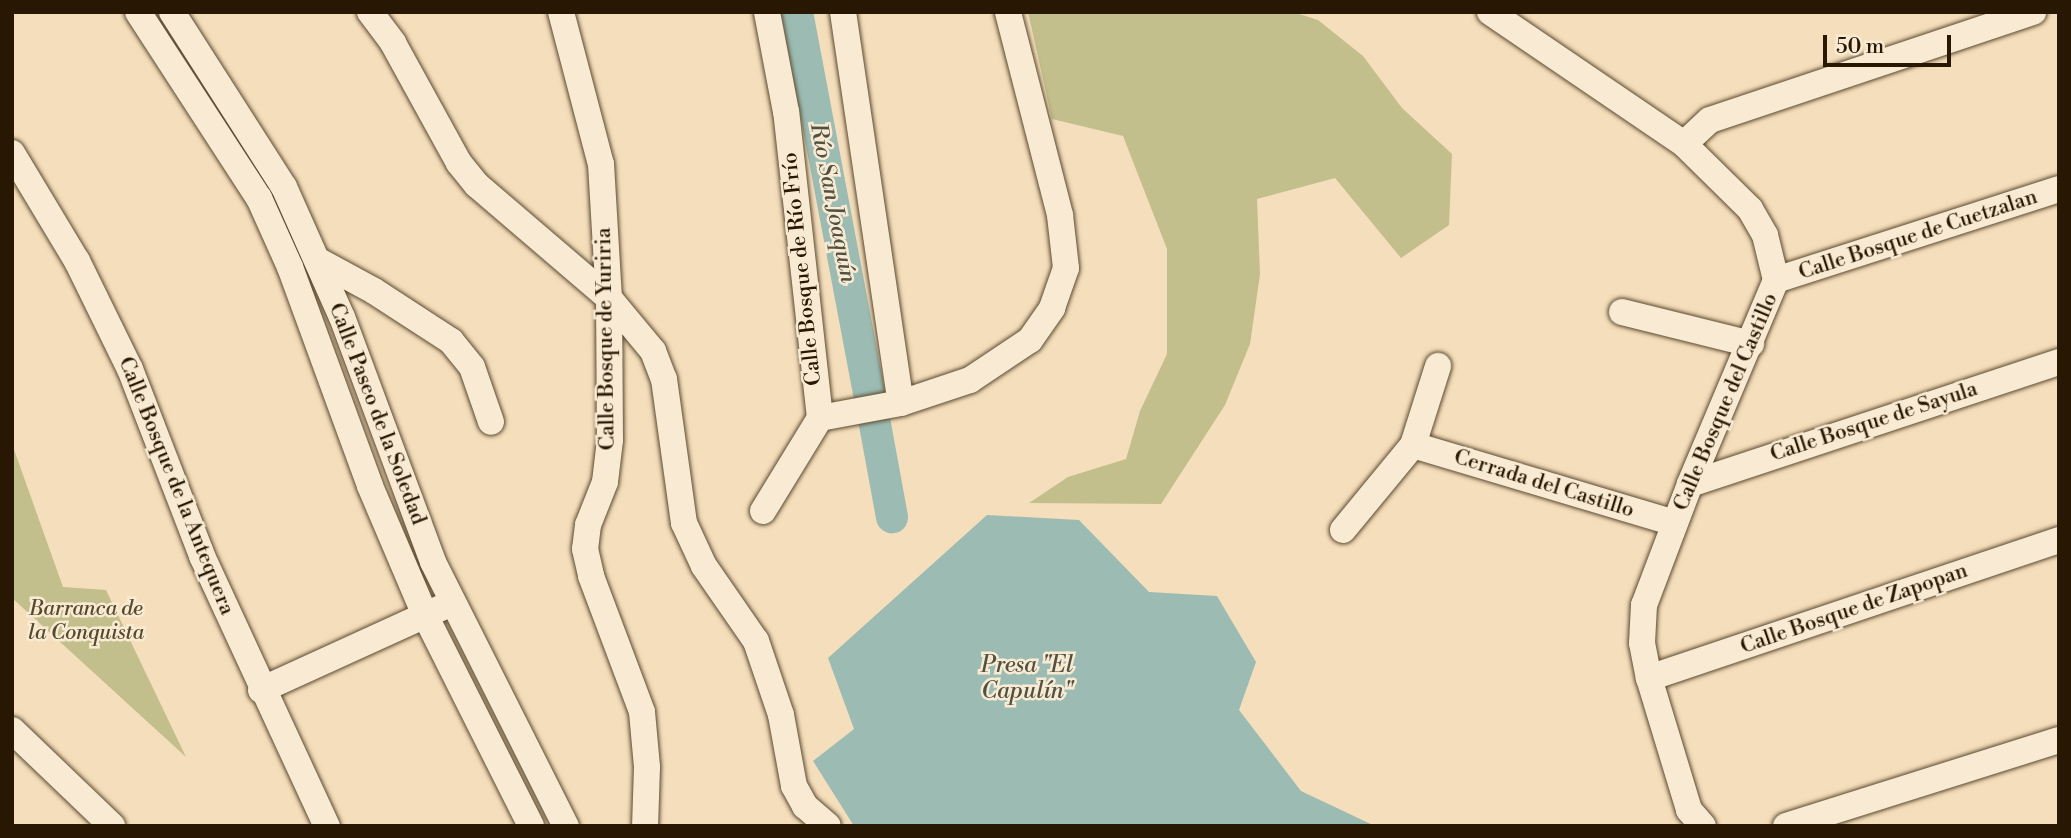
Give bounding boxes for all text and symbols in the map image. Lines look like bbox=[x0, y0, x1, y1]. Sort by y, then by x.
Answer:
scale bar bbox=[1826, 21, 1954, 65]
text: 50 m bbox=[1836, 34, 1884, 60]
water label: Río San Joaquín bbox=[804, 121, 862, 285]
street label: Calle Bosque de Río Frío bbox=[777, 151, 827, 387]
street label: Calle Bosque de Cuetzalan bbox=[1796, 184, 2040, 286]
street label: Calle Bosque de Yuriria bbox=[591, 227, 621, 451]
street label: Calle Bosque del Castillo bbox=[1669, 289, 1783, 515]
street label: Calle Paseo de la Soledad bbox=[323, 300, 431, 528]
street label: Calle Bosque de la Antequera bbox=[113, 353, 239, 619]
street label: Calle Bosque de Sayula bbox=[1767, 377, 1981, 467]
street label: Cerrada del Castillo bbox=[1451, 445, 1637, 523]
street label: Calle Bosque de Zapopan bbox=[1737, 558, 1971, 660]
park label: Barranca de la Conquista bbox=[28, 596, 144, 646]
water label: Presa "El Capulín" bbox=[981, 651, 1073, 705]

